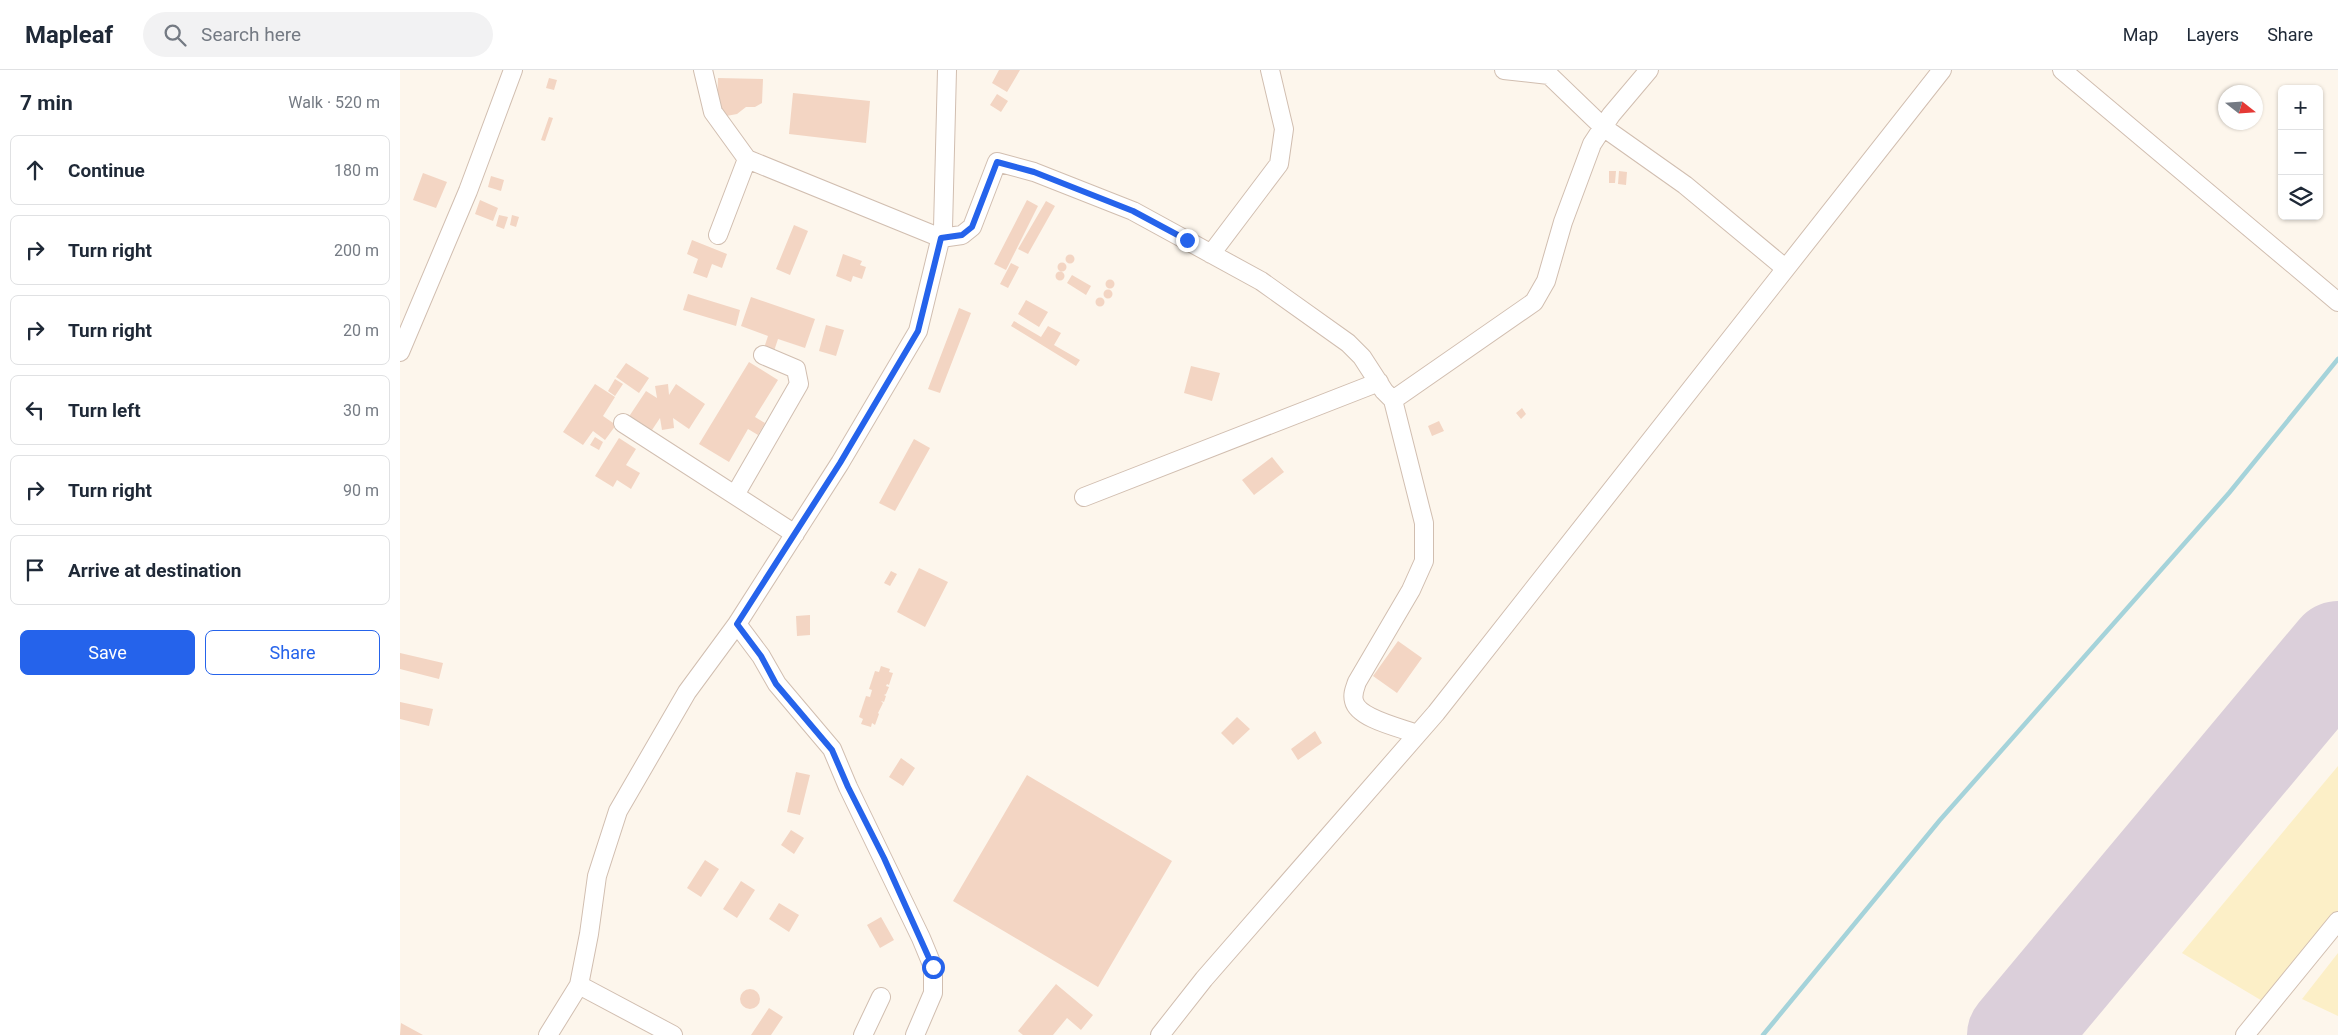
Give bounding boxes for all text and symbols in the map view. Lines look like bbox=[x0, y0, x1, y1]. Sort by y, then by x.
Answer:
search box bbox=[143, 12, 493, 57]
text: Mapleaf bbox=[25, 21, 113, 49]
icon: search bbox=[161, 21, 189, 49]
text: Search here bbox=[201, 23, 301, 46]
text: Map bbox=[2123, 24, 2158, 45]
text: Layers bbox=[2186, 24, 2239, 45]
text: Share bbox=[2267, 24, 2313, 45]
north arrow bbox=[2218, 85, 2263, 130]
map controls bbox=[2278, 85, 2323, 220]
button: + bbox=[2278, 85, 2323, 130]
text: 7 min bbox=[20, 91, 73, 115]
text: Walk · 520 m bbox=[288, 93, 380, 112]
button: − bbox=[2278, 130, 2323, 175]
icon: ahead bbox=[21, 156, 49, 184]
text: Continue bbox=[68, 159, 145, 182]
text: 180 m bbox=[334, 161, 379, 180]
button: layers bbox=[2278, 175, 2323, 220]
route end bbox=[1176, 229, 1199, 252]
icon: right bbox=[21, 236, 49, 264]
text: Turn right bbox=[68, 239, 152, 262]
text: 200 m bbox=[334, 241, 379, 260]
icon: right bbox=[21, 316, 49, 344]
text: Turn right bbox=[68, 319, 152, 342]
text: 20 m bbox=[343, 321, 379, 340]
icon: left bbox=[21, 396, 49, 424]
text: Turn left bbox=[68, 399, 141, 422]
text: 30 m bbox=[343, 401, 379, 420]
icon: right bbox=[21, 476, 49, 504]
text: Turn right bbox=[68, 479, 152, 502]
text: 90 m bbox=[343, 481, 379, 500]
icon: arrive bbox=[21, 556, 49, 584]
text: Arrive at destination bbox=[68, 559, 241, 582]
button: Save bbox=[20, 630, 195, 675]
button: Share bbox=[205, 630, 380, 675]
route start bbox=[922, 956, 945, 979]

